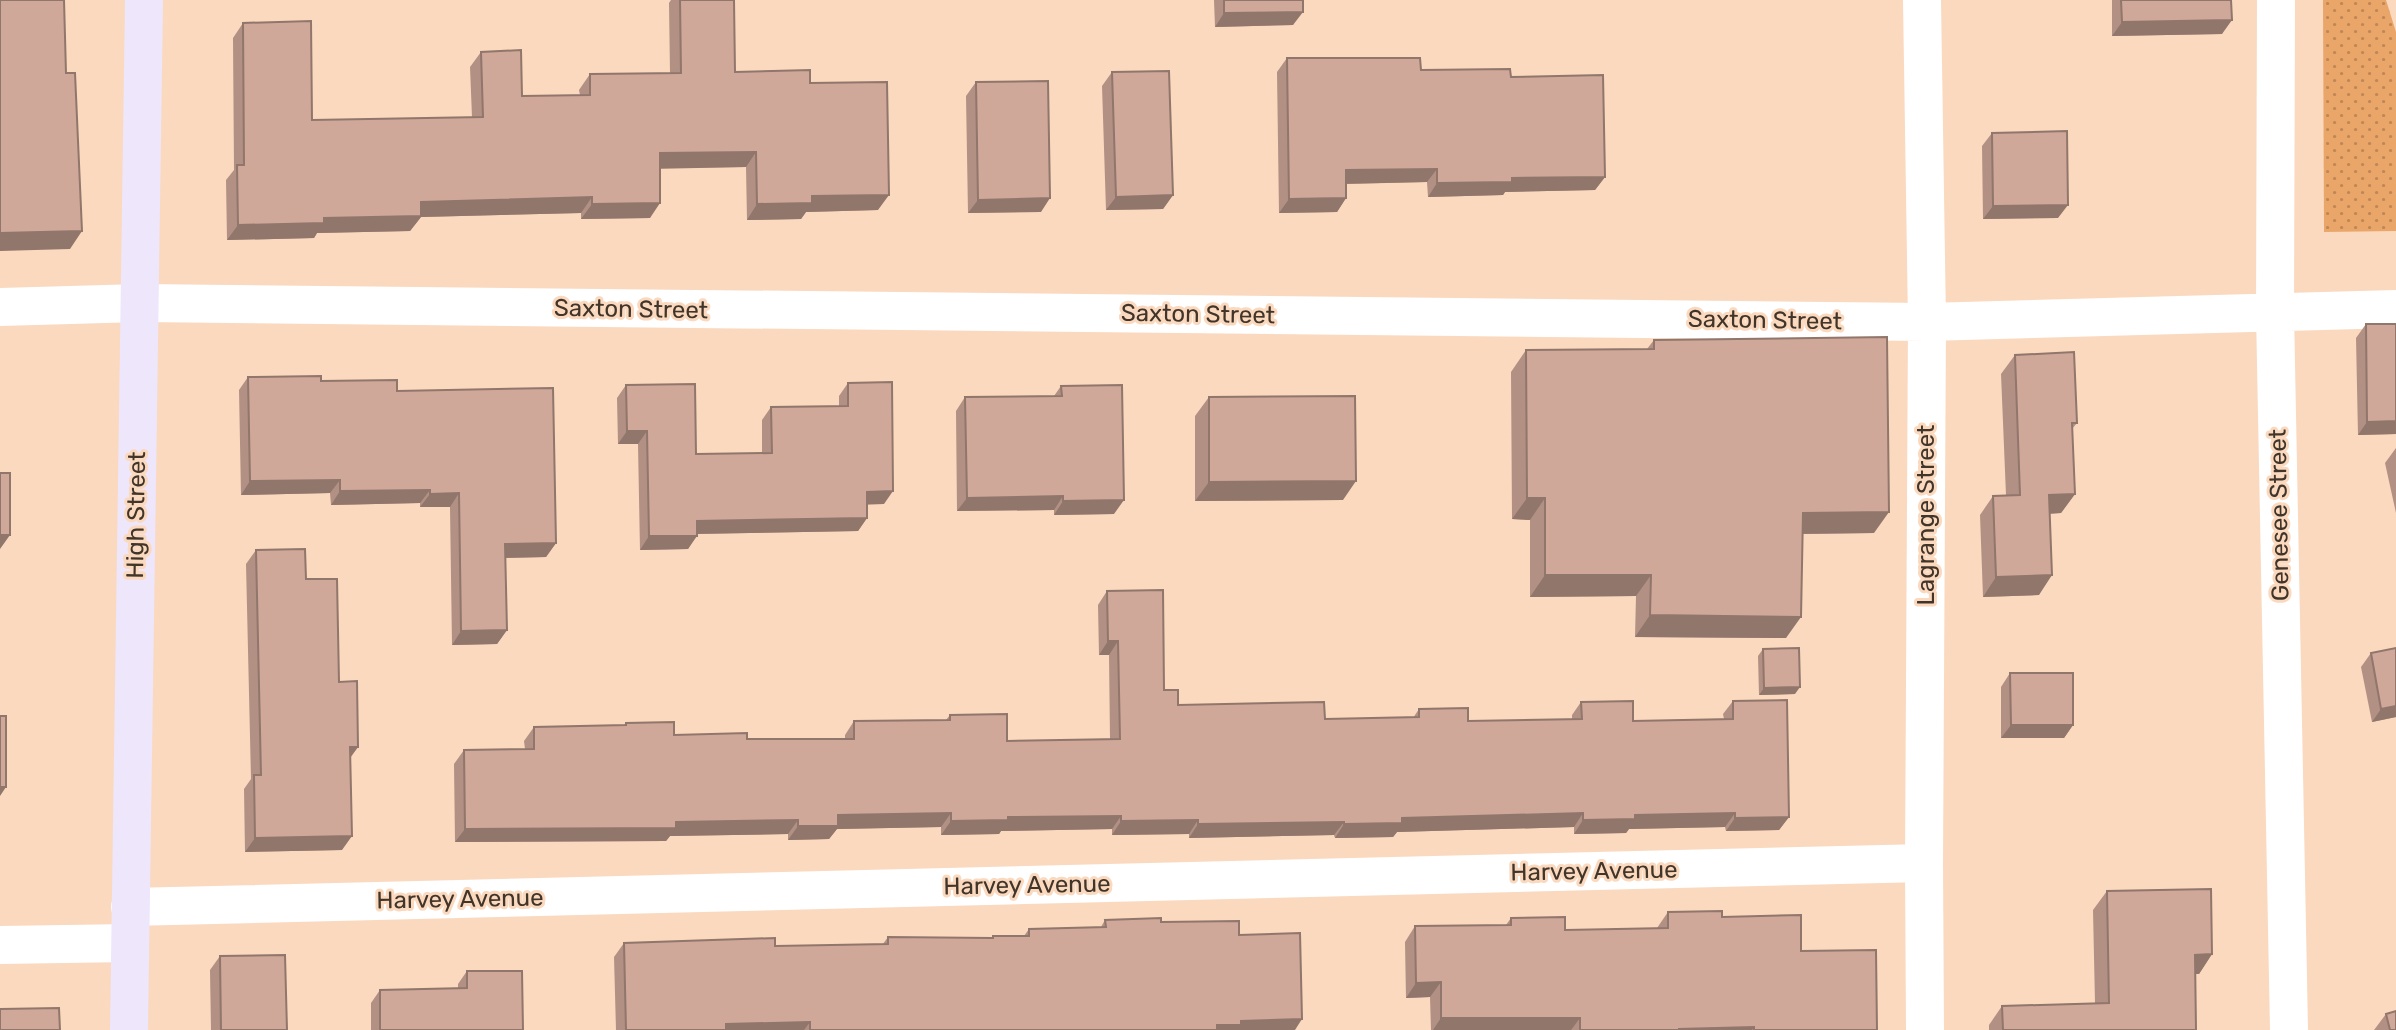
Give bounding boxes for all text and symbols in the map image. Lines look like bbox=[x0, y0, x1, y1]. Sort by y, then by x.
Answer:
street label: Saxton Street bbox=[554, 294, 708, 324]
street label: Saxton Street bbox=[1121, 299, 1275, 329]
street label: Saxton Street bbox=[1688, 305, 1842, 335]
street label: Lagrange Street bbox=[1912, 425, 1940, 605]
street label: Genesee Street bbox=[2263, 429, 2295, 601]
street label: High Street bbox=[121, 451, 151, 579]
street label: Harvey Avenue bbox=[1510, 856, 1678, 886]
street label: Harvey Avenue bbox=[943, 870, 1111, 900]
street label: Harvey Avenue bbox=[376, 884, 544, 914]

